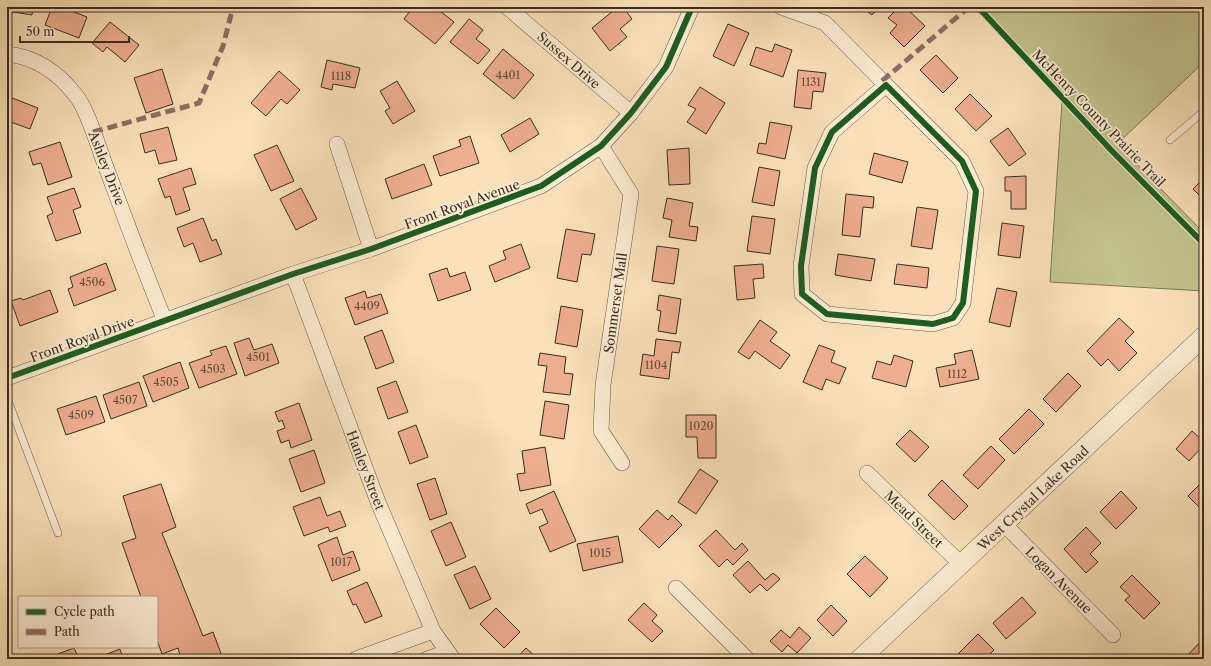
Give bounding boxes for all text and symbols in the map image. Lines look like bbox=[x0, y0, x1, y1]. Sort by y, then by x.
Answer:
scale bar bbox=[20, 18, 129, 44]
text: 50 m bbox=[26, 24, 55, 39]
street label: Sussex Drive bbox=[534, 28, 604, 92]
street label: McHenry County Prairie Trail bbox=[1029, 46, 1169, 190]
house number: 4401 bbox=[496, 68, 521, 82]
house number: 1118 bbox=[331, 69, 351, 83]
house number: 1131 bbox=[801, 75, 821, 89]
street label: Ashley Drive bbox=[85, 128, 129, 207]
street label: Front Royal Avenue bbox=[402, 176, 522, 232]
street label: Sommerset Mall bbox=[600, 252, 630, 354]
house number: 4506 bbox=[79, 275, 105, 289]
house number: 4409 bbox=[354, 299, 380, 313]
street label: Front Royal Drive bbox=[28, 313, 136, 365]
house number: 4501 bbox=[246, 350, 270, 364]
house number: 1104 bbox=[645, 358, 667, 372]
house number: 4503 bbox=[200, 362, 226, 376]
house number: 1112 bbox=[947, 367, 967, 381]
house number: 4505 bbox=[153, 375, 179, 389]
house number: 4507 bbox=[113, 393, 138, 407]
house number: 4509 bbox=[68, 408, 94, 422]
house number: 1020 bbox=[689, 419, 713, 433]
street label: Hanley Street bbox=[343, 428, 389, 512]
street label: West Crystal Lake Road bbox=[973, 442, 1092, 554]
street label: Mead Street bbox=[881, 487, 947, 551]
street label: Logan Avenue bbox=[1022, 543, 1096, 617]
house number: 1015 bbox=[589, 546, 611, 560]
house number: 1017 bbox=[330, 555, 352, 569]
legend bbox=[18, 596, 158, 648]
text: Cycle path bbox=[54, 604, 115, 619]
text: Path bbox=[54, 624, 80, 639]

